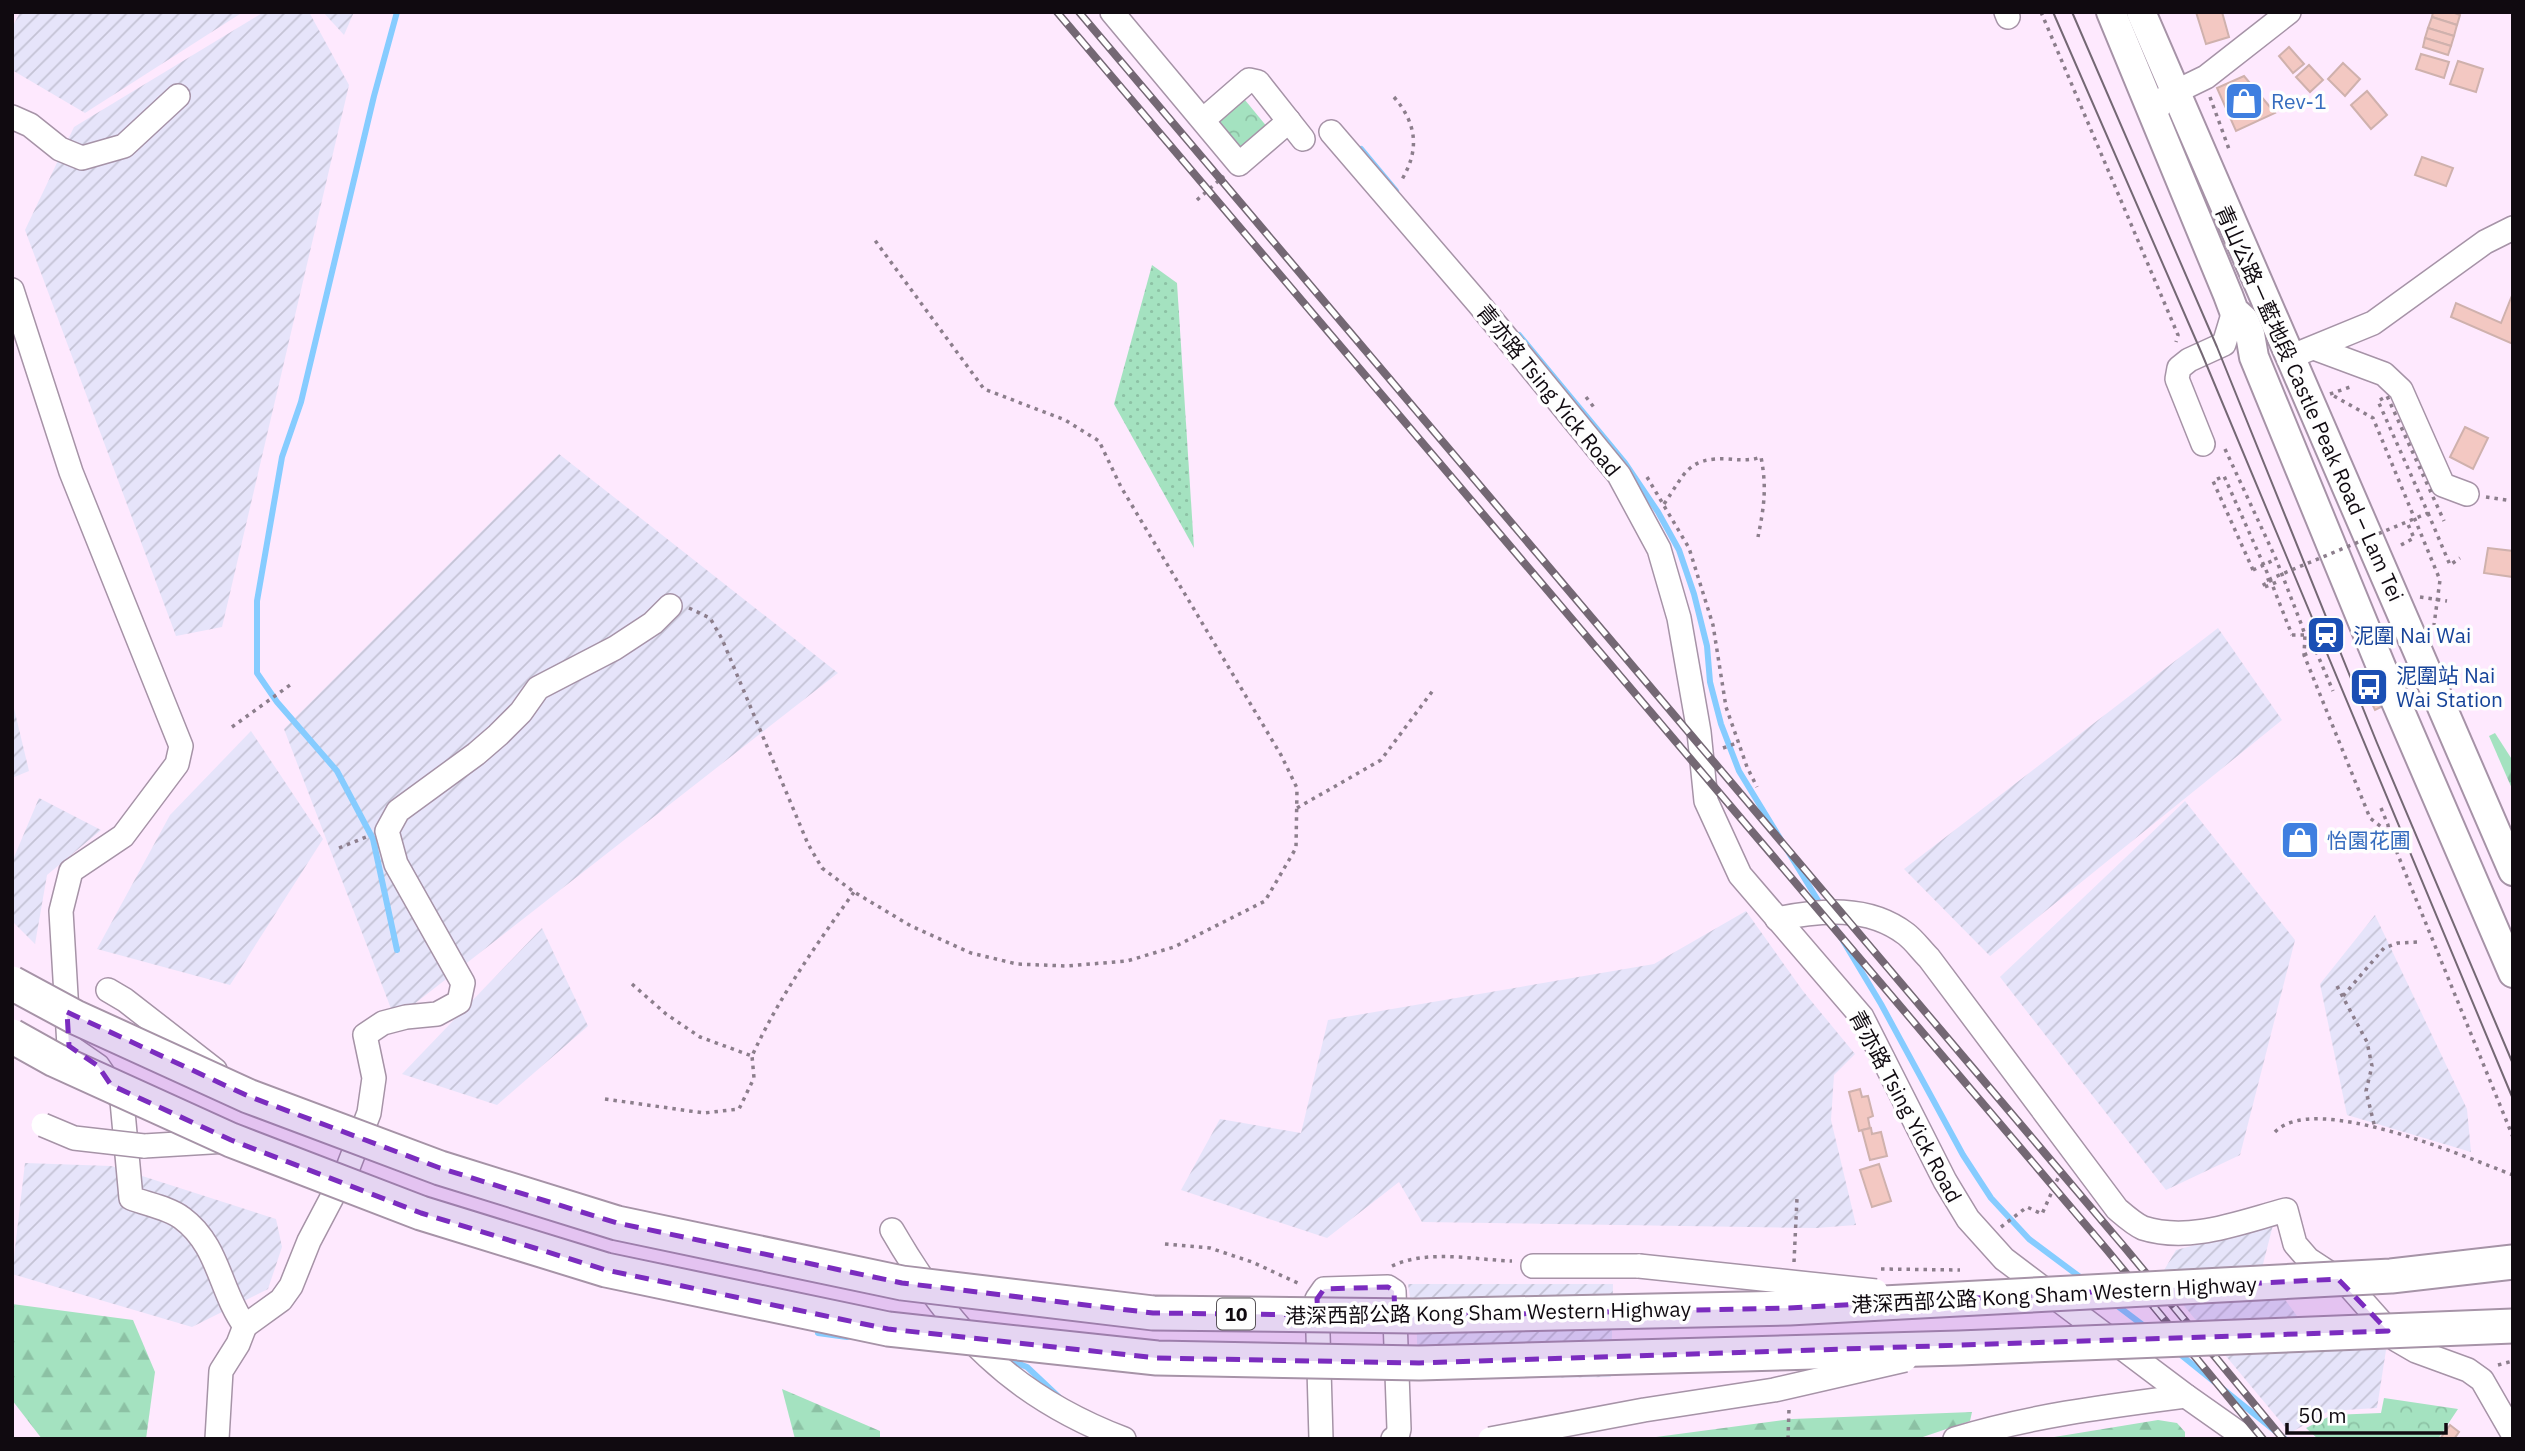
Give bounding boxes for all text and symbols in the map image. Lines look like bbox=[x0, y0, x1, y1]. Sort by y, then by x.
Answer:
shop icon: Rev-1 bbox=[2223, 80, 2265, 122]
place label: Rev-1 bbox=[2271, 87, 2327, 115]
street label: 青山公路－藍地段 Castle Peak Road – Lam Tei bbox=[2210, 200, 2410, 606]
street label: 青亦路 Tsing Yick Road bbox=[1471, 298, 1627, 482]
station icon: 泥圍 Nai Wai bbox=[2305, 614, 2347, 656]
place label: 泥圍 Nai Wai bbox=[2353, 621, 2471, 649]
place label: 泥圍站 Nai Wai Station bbox=[2396, 661, 2503, 713]
bus stop icon: 泥圍站 Nai Wai Station bbox=[2348, 666, 2390, 708]
shop icon: 怡園花圃 bbox=[2279, 819, 2321, 861]
place label: 怡園花圃 bbox=[2327, 826, 2411, 854]
street label: 青亦路 Tsing Yick Road bbox=[1843, 1005, 1969, 1207]
street label: 港深西部公路 Kong Sham Western Highway bbox=[1851, 1269, 2258, 1319]
street label: 港深西部公路 Kong Sham Western Highway bbox=[1285, 1294, 1692, 1330]
road number: 10 bbox=[1217, 1298, 1255, 1330]
scale bar bbox=[2287, 1392, 2446, 1436]
text: 50 m bbox=[2298, 1401, 2347, 1429]

